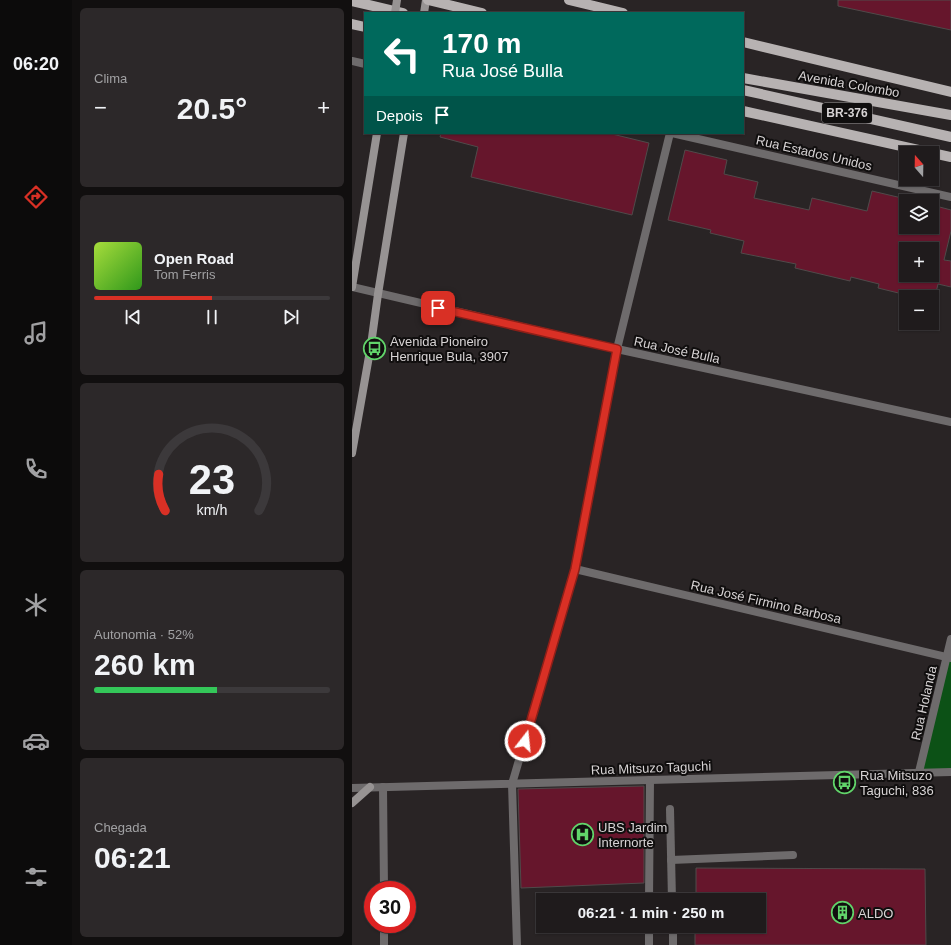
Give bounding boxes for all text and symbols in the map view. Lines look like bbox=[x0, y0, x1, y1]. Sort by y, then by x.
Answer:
icon: left bbox=[376, 28, 428, 80]
text: 170 m bbox=[442, 28, 521, 59]
text: 06:20 bbox=[13, 54, 59, 74]
text: Rua José Bulla bbox=[442, 61, 563, 81]
street label: Avenida Colombo bbox=[797, 68, 901, 100]
text: Clima bbox=[94, 71, 127, 86]
text: 20.5° bbox=[177, 92, 247, 125]
text: − bbox=[94, 95, 107, 120]
text: + bbox=[317, 95, 330, 120]
road number: BR-376 bbox=[822, 103, 872, 123]
icon: arrive bbox=[431, 104, 453, 126]
text: Depois bbox=[376, 107, 423, 124]
street label: Rua Estados Unidos bbox=[755, 132, 874, 174]
north arrow bbox=[899, 146, 939, 186]
map controls bbox=[899, 146, 939, 330]
icon: directions bbox=[22, 183, 50, 211]
button: layers bbox=[899, 194, 939, 234]
button: + bbox=[899, 242, 939, 282]
text: Open Road bbox=[154, 250, 234, 267]
text: Tom Ferris bbox=[154, 267, 215, 282]
button: − bbox=[899, 290, 939, 330]
pin bbox=[421, 291, 455, 325]
icon: arrive bbox=[427, 297, 449, 319]
icon: previous bbox=[122, 306, 144, 328]
icon: pause bbox=[201, 306, 223, 328]
icon: next bbox=[280, 306, 302, 328]
icon: music bbox=[22, 319, 50, 347]
place label: Avenida Pioneiro Henrique Bula, 3907 bbox=[390, 334, 509, 364]
street label: Rua José Bulla bbox=[633, 334, 722, 367]
bus stop icon: Avenida Pioneiro Henrique Bula, 3907 bbox=[362, 335, 388, 361]
icon: phone bbox=[22, 455, 50, 483]
text: 23 bbox=[189, 455, 235, 502]
text: km/h bbox=[197, 501, 228, 517]
street label: Rua José Firmino Barbosa bbox=[689, 577, 843, 627]
icon: climate bbox=[22, 591, 50, 619]
text: Autonomia · 52% bbox=[94, 627, 194, 642]
text: 260 km bbox=[94, 648, 196, 681]
street label: Rua Holanda bbox=[908, 664, 940, 742]
position arrow bbox=[504, 720, 546, 762]
icon: car bbox=[22, 727, 50, 755]
street label: Rua Mitsuzo Taguchi bbox=[591, 758, 712, 778]
place label: Rua Mitsuzo Taguchi, 836 bbox=[860, 768, 934, 798]
bus stop icon: Rua Mitsuzo Taguchi, 836 bbox=[832, 769, 858, 795]
text: Chegada bbox=[94, 820, 147, 835]
place label: UBS Jardim Internorte bbox=[598, 820, 667, 850]
hospital icon: UBS Jardim Internorte bbox=[569, 821, 595, 847]
text: 06:21 bbox=[94, 841, 171, 874]
icon: filters bbox=[22, 863, 50, 891]
speed limit sign: 30 bbox=[364, 881, 416, 933]
building icon: ALDO bbox=[829, 900, 855, 926]
text: 06:21 · 1 min · 250 m bbox=[578, 904, 724, 921]
place label: ALDO bbox=[858, 906, 893, 921]

